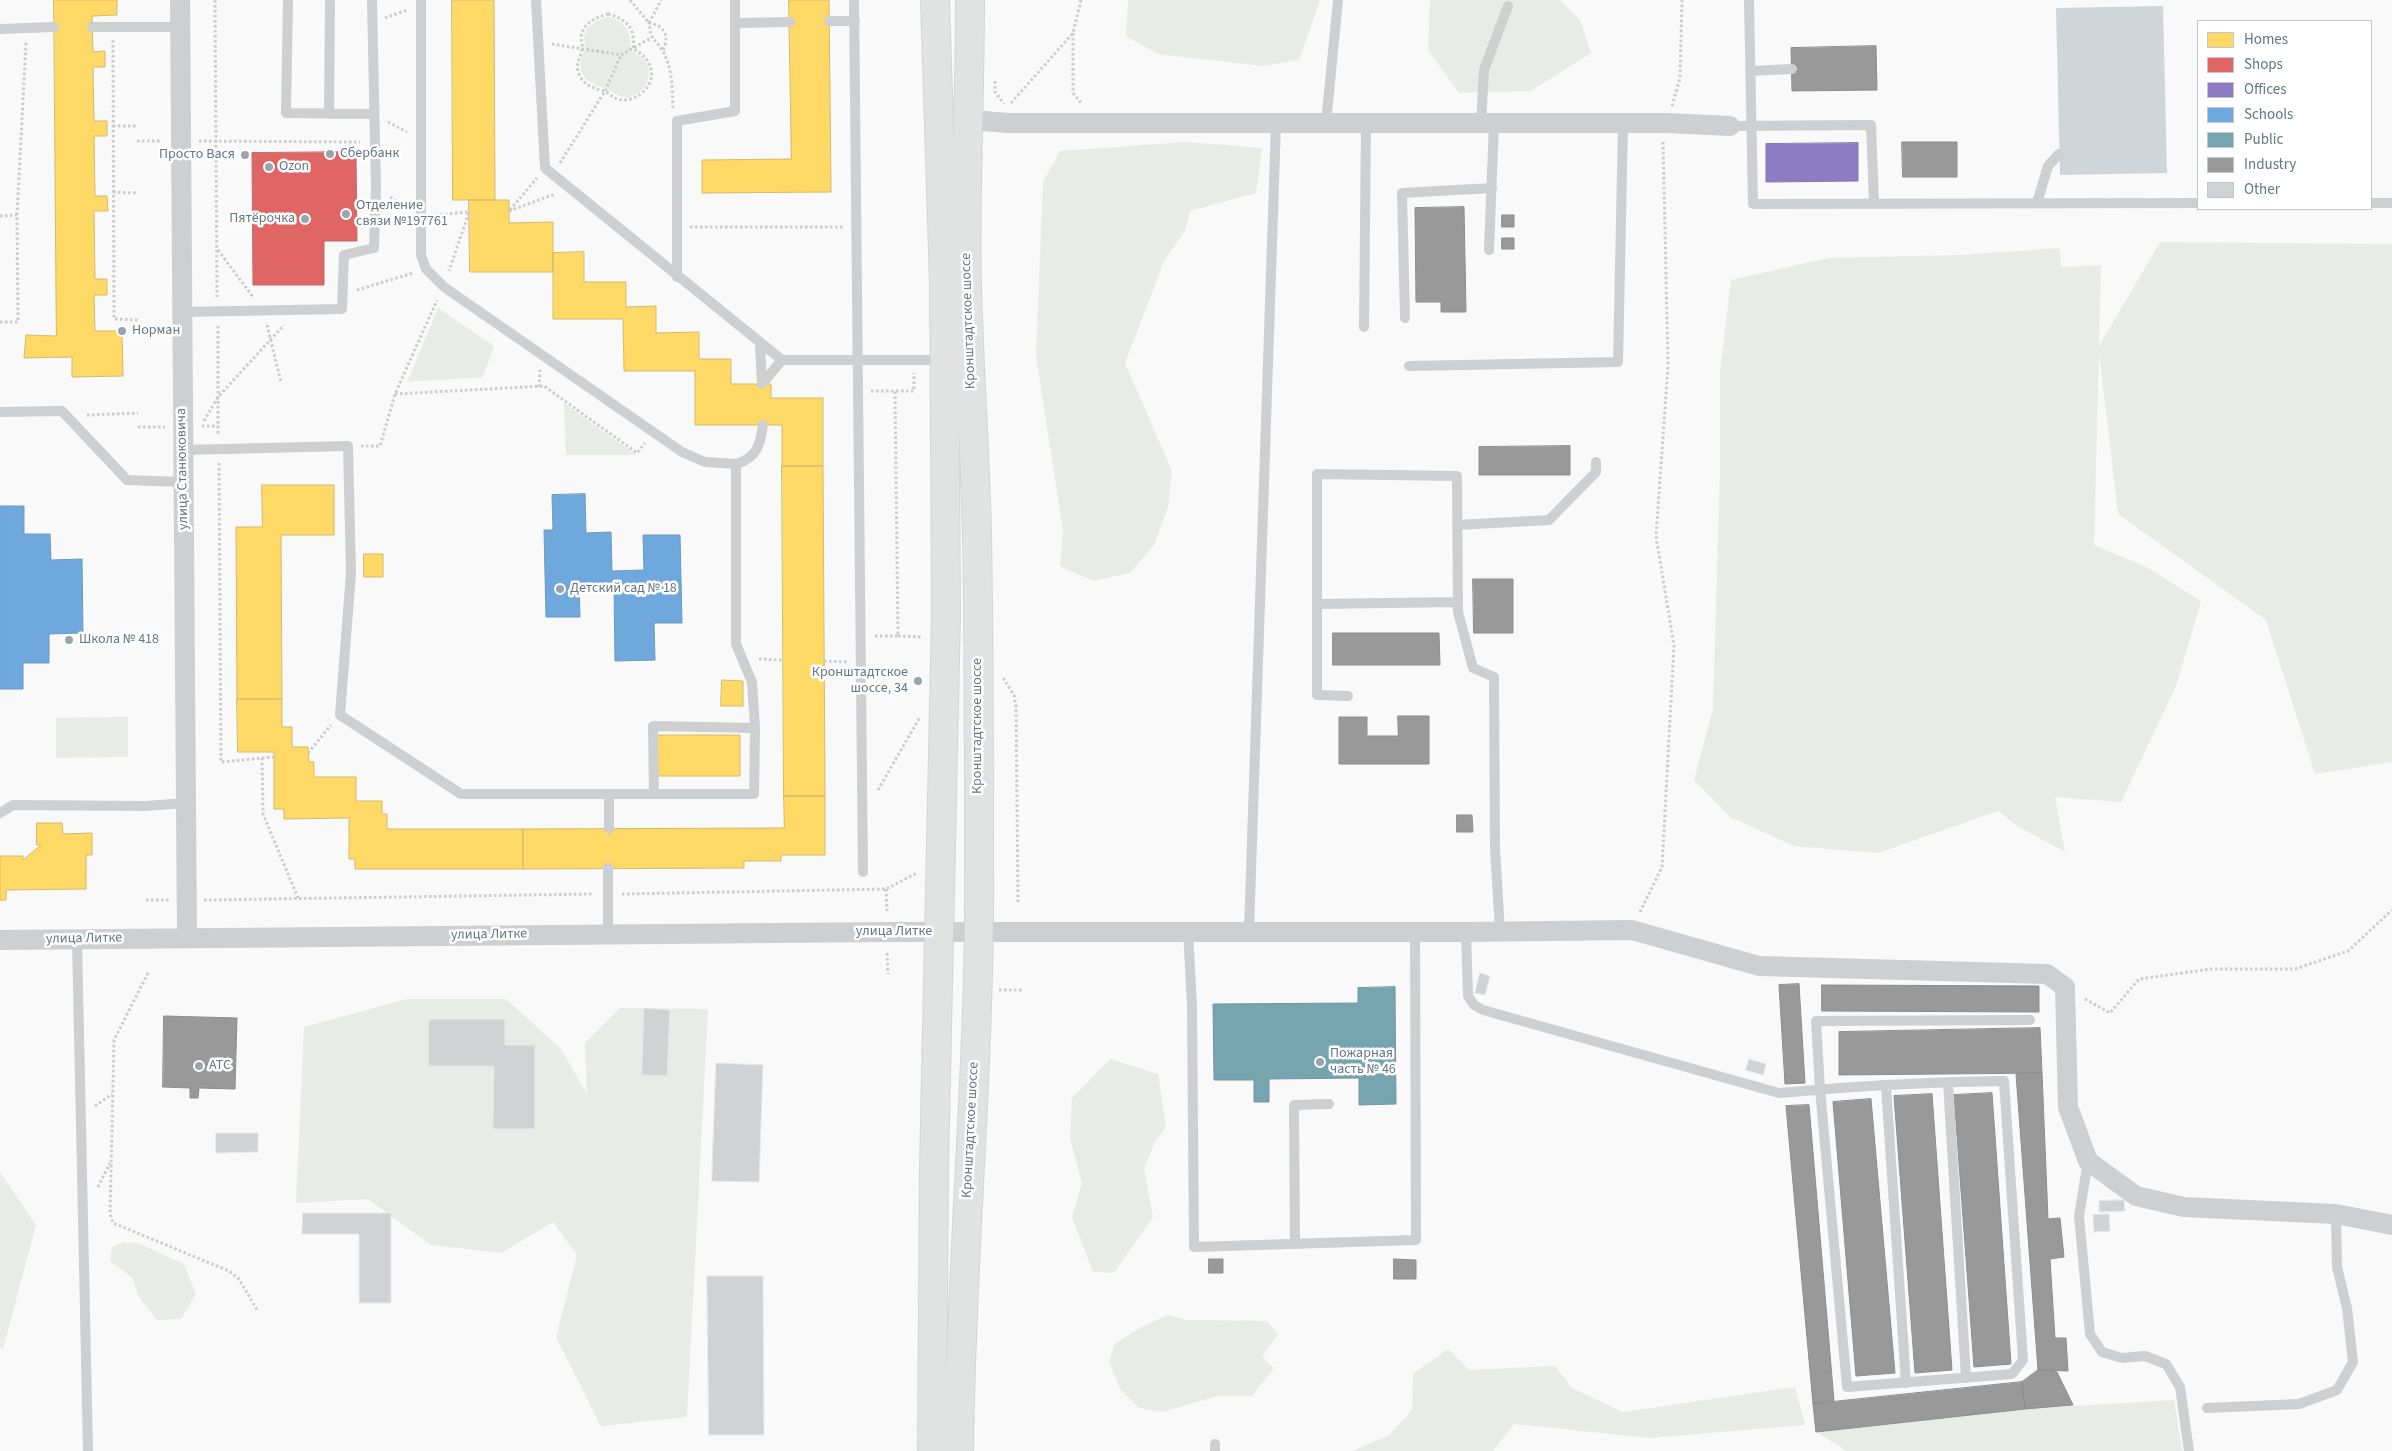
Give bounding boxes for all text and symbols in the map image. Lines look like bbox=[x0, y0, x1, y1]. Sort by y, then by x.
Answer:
legend bbox=[2197, 20, 2372, 210]
text: Homes bbox=[2244, 29, 2288, 50]
text: Shops bbox=[2244, 54, 2283, 75]
text: Offices bbox=[2244, 79, 2287, 100]
text: Schools bbox=[2244, 104, 2293, 125]
text: Public bbox=[2244, 129, 2283, 150]
place label: Сбербанк bbox=[340, 146, 399, 162]
place label: Просто Вася bbox=[159, 147, 235, 163]
marker: Сбербанк bbox=[324, 148, 336, 160]
marker: Просто Вася bbox=[239, 149, 251, 161]
text: Industry bbox=[2244, 154, 2296, 175]
place label: Ozon bbox=[279, 159, 309, 175]
marker: Ozon bbox=[263, 161, 275, 173]
text: Other bbox=[2244, 179, 2280, 200]
place label: Отделение связи №197761 bbox=[356, 198, 448, 230]
marker: Отделение связи №197761 bbox=[340, 208, 352, 220]
place label: Пятёрочка bbox=[229, 211, 295, 227]
marker: Пятёрочка bbox=[299, 213, 311, 225]
street label: Кронштадтское шоссе bbox=[958, 253, 980, 389]
place label: Норман bbox=[132, 323, 180, 339]
marker: Норман bbox=[116, 325, 128, 337]
street label: улица Станюковича bbox=[174, 408, 192, 530]
place label: Детский сад № 18 bbox=[570, 581, 677, 597]
marker: Детский сад № 18 bbox=[554, 583, 566, 595]
place label: Школа № 418 bbox=[79, 632, 159, 648]
marker: Школа № 418 bbox=[63, 634, 75, 646]
street label: Кронштадтское шоссе bbox=[970, 658, 986, 794]
place label: Кронштадтское шоссе, 34 bbox=[812, 665, 908, 698]
marker: Кронштадтское шоссе, 34 bbox=[912, 675, 924, 687]
street label: улица Литке bbox=[856, 924, 932, 940]
street label: улица Литке bbox=[451, 926, 527, 944]
street label: улица Литке bbox=[46, 930, 122, 948]
place label: Пожарная часть № 46 bbox=[1330, 1046, 1396, 1078]
marker: Пожарная часть № 46 bbox=[1314, 1056, 1326, 1068]
place label: АТС bbox=[209, 1058, 231, 1074]
marker: АТС bbox=[193, 1060, 205, 1072]
street label: Кронштадтское шоссе bbox=[959, 1062, 983, 1198]

